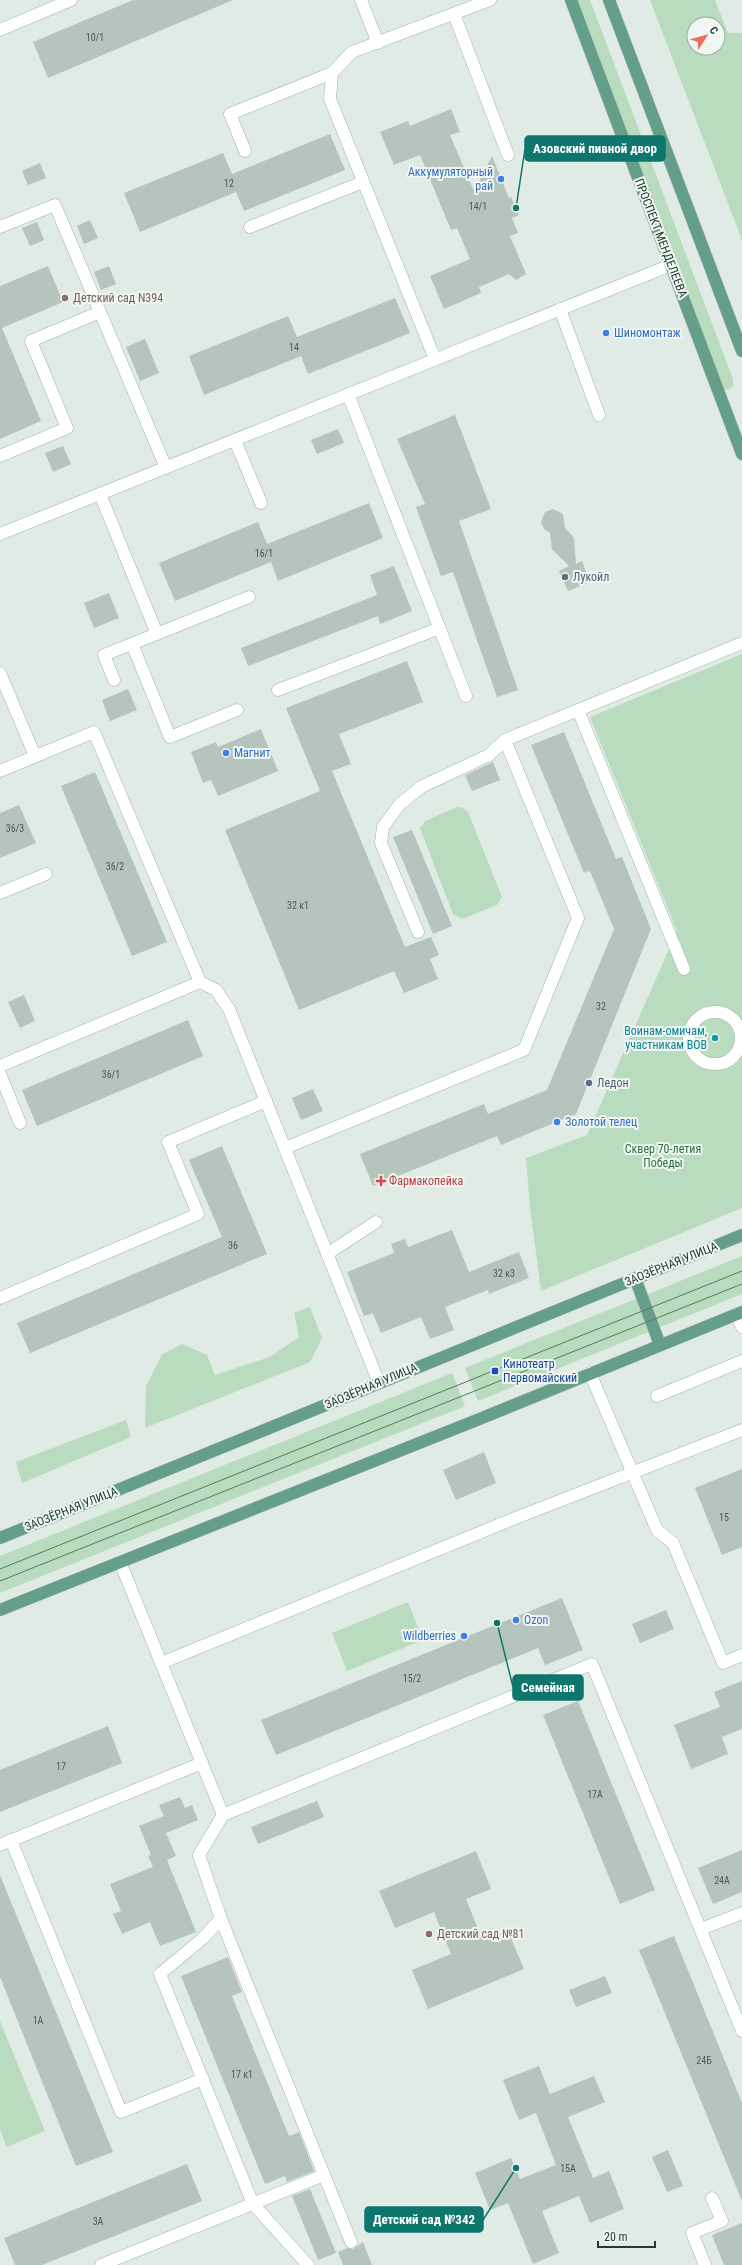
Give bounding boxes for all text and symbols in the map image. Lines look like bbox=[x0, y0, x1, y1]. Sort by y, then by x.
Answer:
north arrow bbox=[686, 16, 726, 56]
text: С bbox=[707, 24, 721, 37]
house number: 10/1 bbox=[86, 32, 104, 43]
callout: Азовский пивной двор bbox=[525, 136, 665, 161]
text: Азовский пивной двор bbox=[533, 141, 657, 156]
place label: Аккумуляторный рай bbox=[408, 165, 493, 193]
marker: Аккумуляторный рай bbox=[496, 174, 506, 184]
street label: ПРОСПЕКТ МЕНДЕЛЕЕВА bbox=[632, 177, 690, 300]
house number: 12 bbox=[224, 178, 234, 189]
house number: 14/1 bbox=[469, 201, 487, 212]
place label: Детский сад N394 bbox=[73, 291, 163, 305]
marker: Детский сад N394 bbox=[60, 293, 70, 303]
place label: Шиномонтаж bbox=[614, 326, 681, 340]
marker: Шиномонтаж bbox=[601, 328, 611, 338]
house number: 14 bbox=[289, 342, 299, 353]
house number: 16/1 bbox=[255, 548, 273, 559]
place label: Лукойл bbox=[573, 570, 609, 584]
marker: Лукойл bbox=[560, 572, 570, 582]
place label: Магнит bbox=[234, 746, 271, 760]
marker: Магнит bbox=[221, 748, 231, 758]
house number: 36/3 bbox=[6, 823, 24, 834]
house number: 36/2 bbox=[106, 861, 124, 872]
house number: 32 к1 bbox=[287, 900, 309, 911]
house number: 32 bbox=[596, 1001, 606, 1012]
place label: Воинам-омичам, участникам ВОВ bbox=[624, 1024, 707, 1052]
marker: Воинам-омичам, участникам ВОВ bbox=[710, 1033, 720, 1043]
house number: 36/1 bbox=[102, 1069, 120, 1080]
place label: Ледон bbox=[597, 1076, 629, 1090]
marker: Ледон bbox=[584, 1078, 594, 1088]
place label: Золотой телец bbox=[565, 1115, 637, 1129]
marker: Золотой телец bbox=[552, 1117, 562, 1127]
park label: Сквер 70-летия Победы bbox=[625, 1142, 701, 1170]
place label: Фармакопейка bbox=[389, 1174, 464, 1188]
marker: Фармакопейка bbox=[376, 1176, 386, 1186]
street label: ЗАОЗЁРНАЯ УЛИЦА bbox=[622, 1238, 720, 1289]
house number: 36 bbox=[228, 1240, 238, 1251]
house number: 32 к3 bbox=[493, 1268, 515, 1279]
place label: Кинотеатр Первомайский bbox=[503, 1357, 577, 1385]
street label: ЗАОЗЁРНАЯ УЛИЦА bbox=[322, 1359, 419, 1412]
marker: Кинотеатр Первомайский bbox=[490, 1366, 500, 1376]
street label: ЗАОЗЁРНАЯ УЛИЦА bbox=[22, 1483, 120, 1534]
house number: 15 bbox=[719, 1512, 729, 1523]
place label: Ozon bbox=[524, 1613, 548, 1627]
marker: Ozon bbox=[511, 1615, 521, 1625]
place label: Wildberries bbox=[403, 1629, 456, 1643]
marker: Wildberries bbox=[459, 1631, 469, 1641]
house number: 15/2 bbox=[403, 1673, 421, 1684]
callout: Семейная bbox=[513, 1675, 583, 1700]
text: Семейная bbox=[521, 1680, 575, 1695]
house number: 17 bbox=[56, 1761, 66, 1772]
house number: 17А bbox=[587, 1789, 603, 1800]
house number: 24А bbox=[714, 1875, 730, 1886]
place label: Детский сад №81 bbox=[437, 1927, 524, 1941]
marker: Детский сад №81 bbox=[424, 1929, 434, 1939]
house number: 1А bbox=[33, 2015, 44, 2026]
house number: 24Б bbox=[696, 2055, 712, 2066]
house number: 17 к1 bbox=[231, 2069, 253, 2080]
house number: 15А bbox=[560, 2163, 576, 2174]
callout: Детский сад №342 bbox=[365, 2207, 483, 2232]
text: Детский сад №342 bbox=[373, 2212, 476, 2227]
house number: 3А bbox=[93, 2216, 104, 2227]
scale bar bbox=[598, 2223, 655, 2249]
text: 20 m bbox=[604, 2230, 628, 2244]

